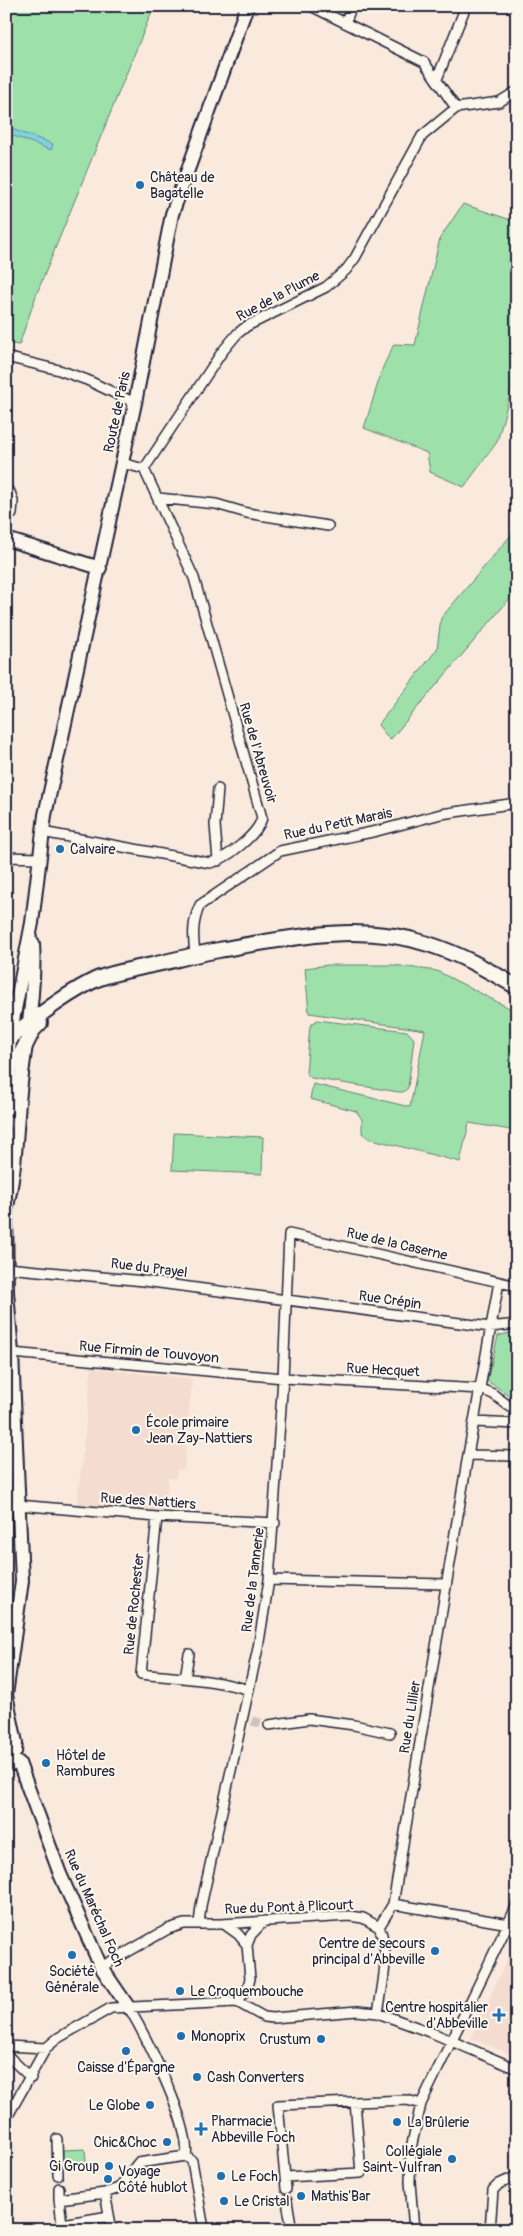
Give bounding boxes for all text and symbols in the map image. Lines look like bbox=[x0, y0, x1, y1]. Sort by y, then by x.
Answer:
place label: Château de Bagatelle bbox=[150, 169, 215, 202]
marker: Château de Bagatelle bbox=[134, 179, 146, 191]
street label: Rue de la Plume bbox=[233, 267, 323, 325]
street label: Route de Paris bbox=[100, 369, 134, 454]
street label: Rue de l'Abreuvoir bbox=[235, 701, 281, 805]
street label: Rue du Petit Marais bbox=[282, 804, 394, 844]
place label: Calvaire bbox=[70, 841, 115, 858]
marker: Calvaire bbox=[54, 843, 66, 855]
street label: Rue de la Caserne bbox=[345, 1224, 449, 1264]
street label: Rue du Prayel bbox=[110, 1255, 188, 1281]
street label: Rue Crépin bbox=[358, 1287, 422, 1313]
street label: Rue Firmin de Touvoyon bbox=[78, 1337, 220, 1367]
street label: Rue Hecquet bbox=[346, 1360, 421, 1380]
place label: École primaire Jean Zay-Nattiers bbox=[146, 1413, 253, 1447]
marker: École primaire Jean Zay-Nattiers bbox=[130, 1424, 142, 1436]
street label: Rue des Nattiers bbox=[100, 1489, 197, 1513]
street label: Rue de la Tannerie bbox=[238, 1527, 268, 1633]
street label: Rue de Rochester bbox=[120, 1552, 148, 1656]
street label: Rue du Lillier bbox=[396, 1679, 424, 1755]
place label: Hôtel de Rambures bbox=[56, 1747, 116, 1780]
marker: Hôtel de Rambures bbox=[40, 1757, 52, 1769]
street label: Rue du Maréchal Foch bbox=[60, 1847, 128, 1969]
street label: Rue du Pont à Plicourt bbox=[224, 1896, 354, 1918]
place label: Centre de secours principal d'Abbeville bbox=[312, 1935, 426, 1968]
marker: Centre de secours principal d'Abbeville bbox=[429, 1945, 441, 1957]
marker: Société Générale bbox=[66, 1949, 78, 1961]
place label: Société Générale bbox=[45, 1963, 99, 1996]
place label: Le Croquembouche bbox=[190, 1983, 304, 2000]
marker: Le Croquembouche bbox=[174, 1985, 186, 1997]
place label: Centre hospitalier d'Abbeville bbox=[385, 1999, 488, 2032]
marker: Centre hospitalier d'Abbeville bbox=[492, 2008, 506, 2022]
place label: Monoprix bbox=[191, 2028, 245, 2045]
marker: Monoprix bbox=[175, 2030, 187, 2042]
place label: Crustum bbox=[259, 2031, 311, 2048]
marker: Crustum bbox=[315, 2033, 327, 2045]
marker: Caisse d'Épargne bbox=[120, 2045, 132, 2057]
place label: Caisse d'Épargne bbox=[77, 2058, 175, 2076]
place label: Cash Converters bbox=[207, 2069, 305, 2086]
marker: Cash Converters bbox=[191, 2071, 203, 2083]
place label: Le Globe bbox=[88, 2097, 140, 2114]
marker: Le Globe bbox=[144, 2099, 156, 2111]
place label: Pharmacie Abbeville Foch bbox=[211, 2113, 295, 2146]
place label: La Brûlerie bbox=[407, 2114, 469, 2131]
marker: La Brûlerie bbox=[391, 2116, 403, 2128]
marker: Pharmacie Abbeville Foch bbox=[195, 2123, 207, 2135]
place label: Chic&Choc bbox=[93, 2134, 157, 2151]
marker: Chic&Choc bbox=[161, 2136, 173, 2148]
place label: Collégiale Saint-Vulfran bbox=[362, 2143, 442, 2176]
marker: Collégiale Saint-Vulfran bbox=[446, 2153, 458, 2165]
place label: Gi Group bbox=[49, 2158, 99, 2175]
marker: Gi Group bbox=[103, 2160, 115, 2172]
place label: Voyage Côté hublot bbox=[118, 2163, 188, 2196]
place label: Le Foch bbox=[231, 2168, 278, 2185]
marker: Le Foch bbox=[215, 2170, 227, 2182]
marker: Voyage Côté hublot bbox=[102, 2173, 114, 2185]
place label: Mathis'Bar bbox=[311, 2188, 370, 2205]
marker: Mathis'Bar bbox=[295, 2190, 307, 2202]
place label: Le Cristal bbox=[234, 2193, 290, 2210]
marker: Le Cristal bbox=[218, 2195, 230, 2207]

